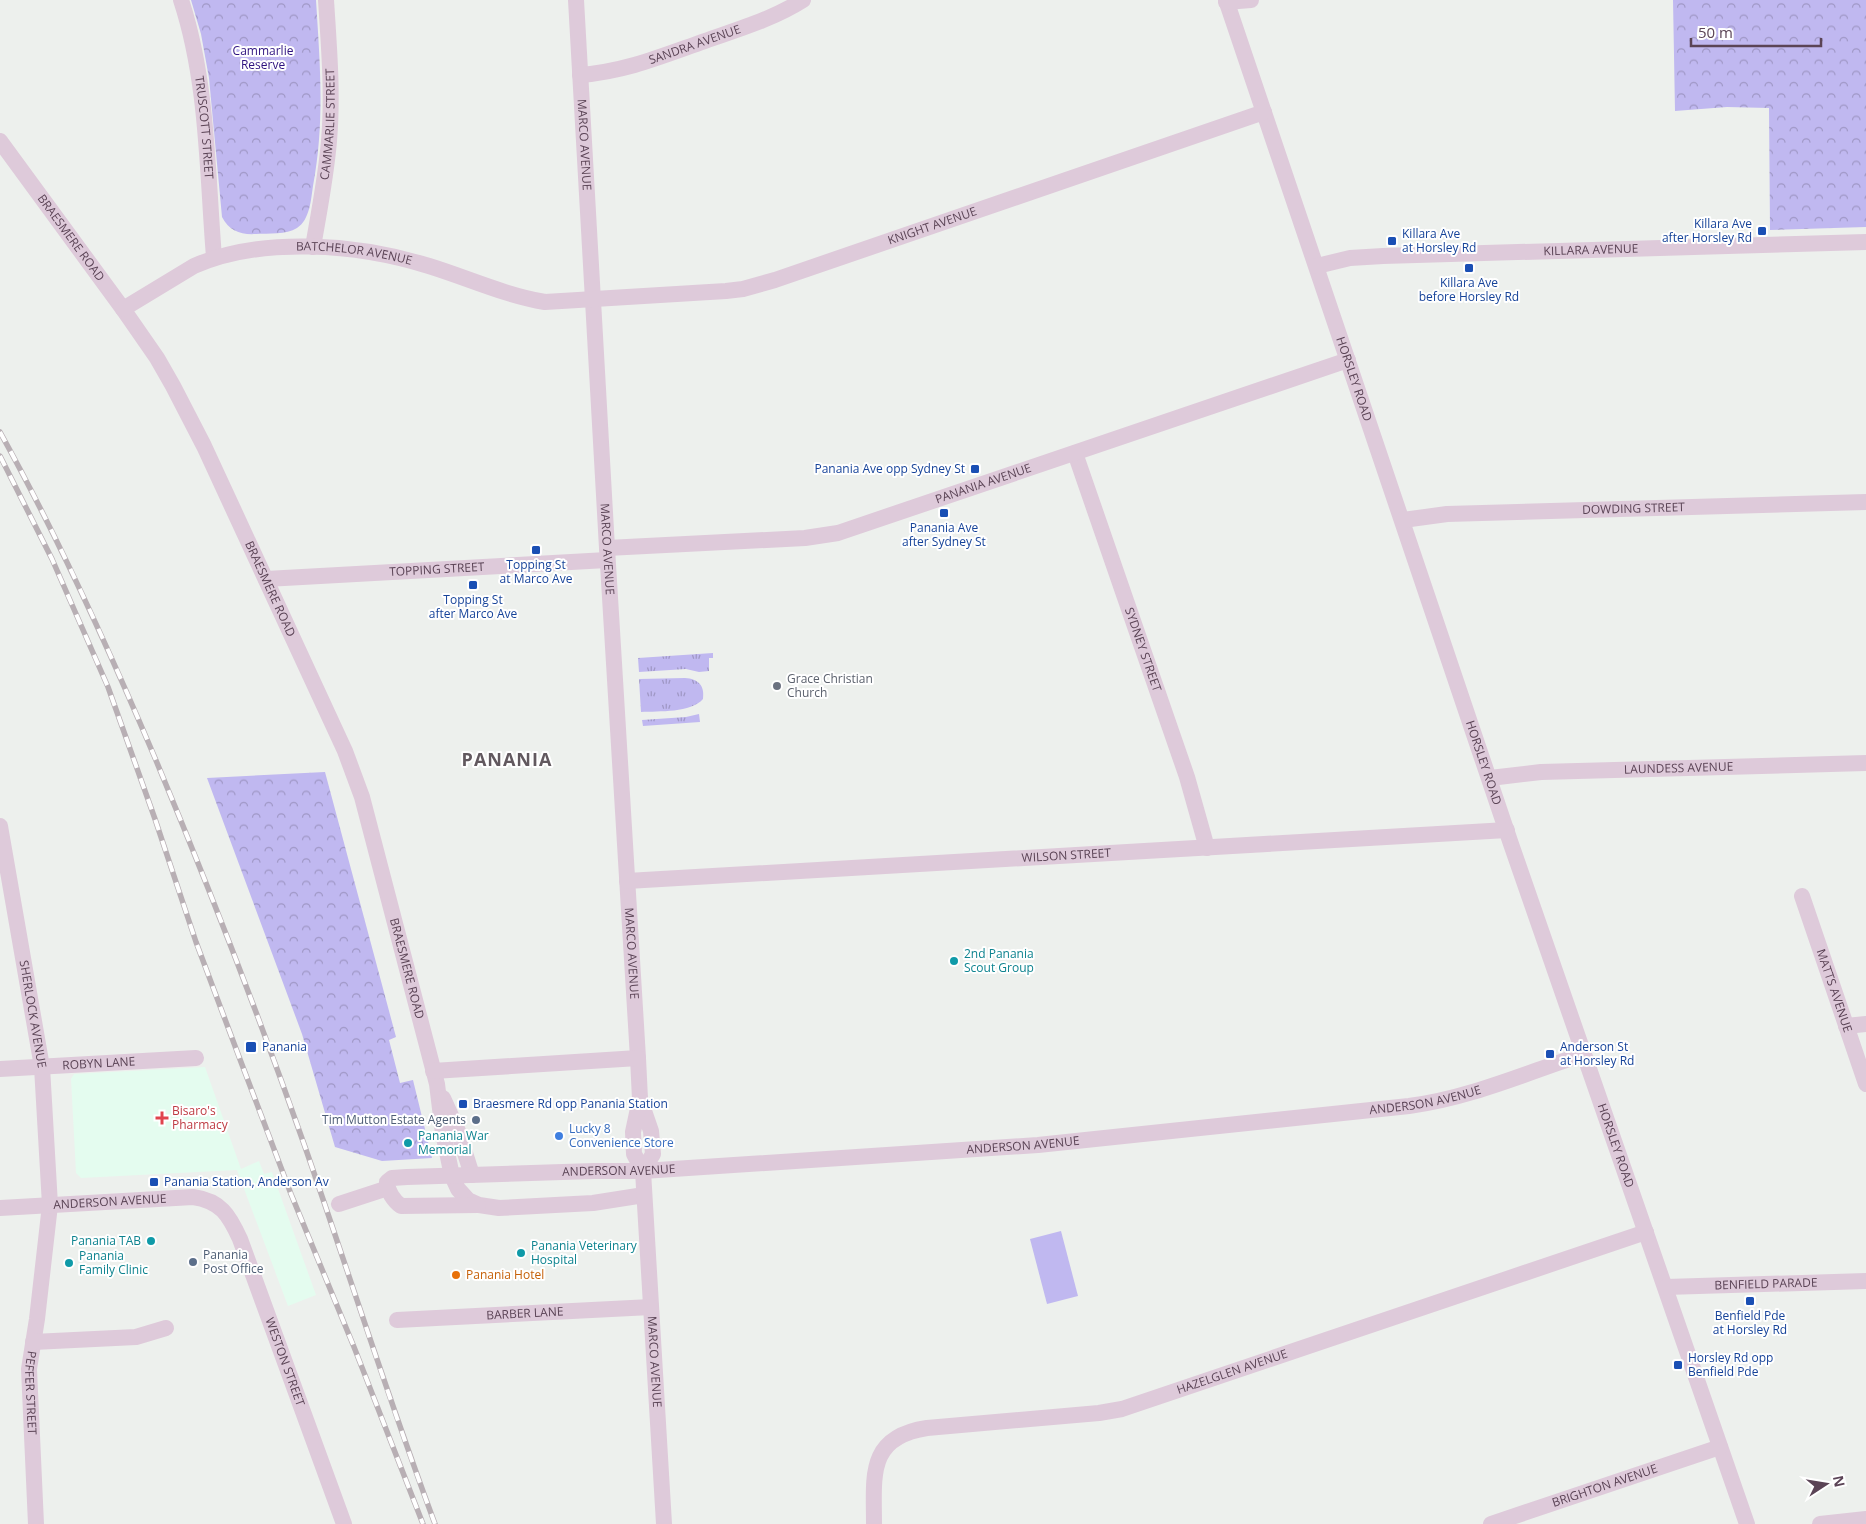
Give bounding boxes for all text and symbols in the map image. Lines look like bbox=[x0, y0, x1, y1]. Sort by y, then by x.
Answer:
scale bar bbox=[1691, 15, 1821, 47]
street label: SANDRA AVENUE bbox=[647, 20, 743, 68]
text: 50 m bbox=[1698, 22, 1733, 42]
park label: Cammarlie Reserve bbox=[233, 42, 294, 73]
street label: CAMMARLIE STREET bbox=[315, 68, 339, 181]
street label: TRUSCOTT STREET bbox=[191, 75, 218, 180]
street label: MARCO AVENUE bbox=[574, 98, 596, 191]
street label: BRAESMERE ROAD bbox=[34, 191, 109, 284]
street label: KNIGHT AVENUE bbox=[885, 202, 979, 249]
place label: Killara Ave after Horsley Rd bbox=[1662, 215, 1752, 246]
place label: Killara Ave at Horsley Rd bbox=[1402, 225, 1476, 256]
marker: Killara Ave after Horsley Rd bbox=[1756, 225, 1768, 237]
marker: Killara Ave at Horsley Rd bbox=[1386, 235, 1398, 247]
street label: BATCHELOR AVENUE bbox=[296, 237, 414, 269]
street label: KILLARA AVENUE bbox=[1543, 240, 1639, 259]
marker: Killara Ave before Horsley Rd bbox=[1463, 262, 1475, 274]
place label: Killara Ave before Horsley Rd bbox=[1419, 274, 1519, 305]
street label: HORSLEY ROAD bbox=[1332, 334, 1377, 423]
street label: PANANIA AVENUE bbox=[933, 459, 1033, 507]
place label: Panania Ave opp Sydney St bbox=[814, 460, 965, 477]
marker: Panania Ave opp Sydney St bbox=[969, 463, 981, 475]
street label: DOWDING STREET bbox=[1582, 498, 1685, 518]
street label: MARCO AVENUE bbox=[596, 503, 619, 595]
marker: Panania Ave after Sydney St bbox=[938, 507, 950, 519]
place label: Panania Ave after Sydney St bbox=[902, 519, 986, 550]
street label: BRAESMERE ROAD bbox=[241, 538, 300, 639]
marker: Topping St at Marco Ave bbox=[530, 544, 542, 556]
place label: Topping St at Marco Ave bbox=[500, 556, 573, 587]
street label: TOPPING STREET bbox=[389, 558, 485, 580]
marker: Topping St after Marco Ave bbox=[467, 579, 479, 591]
place label: Topping St after Marco Ave bbox=[429, 591, 518, 622]
street label: SYDNEY STREET bbox=[1121, 605, 1166, 694]
place label: Grace Christian Church bbox=[787, 670, 873, 701]
marker: Grace Christian Church bbox=[771, 680, 783, 692]
street label: HORSLEY ROAD bbox=[1462, 718, 1506, 807]
district label: PANANIA bbox=[462, 747, 552, 771]
street label: LAUNDESS AVENUE bbox=[1624, 758, 1733, 778]
street label: WILSON STREET bbox=[1021, 844, 1112, 866]
street label: MARCO AVENUE bbox=[621, 907, 643, 1000]
street label: BRAESMERE ROAD bbox=[386, 916, 429, 1021]
place label: 2nd Panania Scout Group bbox=[964, 945, 1034, 976]
street label: MATTS AVENUE bbox=[1813, 946, 1857, 1035]
marker: 2nd Panania Scout Group bbox=[948, 955, 960, 967]
street label: SHERLOCK AVENUE bbox=[16, 959, 51, 1069]
place label: Panania bbox=[262, 1038, 307, 1055]
place label: Anderson St at Horsley Rd bbox=[1560, 1038, 1634, 1069]
marker: Panania bbox=[244, 1040, 258, 1054]
marker: Anderson St at Horsley Rd bbox=[1544, 1048, 1556, 1060]
street label: ROBYN LANE bbox=[62, 1052, 136, 1073]
street label: ANDERSON AVENUE bbox=[1368, 1081, 1483, 1118]
place label: Braesmere Rd opp Panania Station bbox=[473, 1095, 668, 1112]
marker: Braesmere Rd opp Panania Station bbox=[457, 1098, 469, 1110]
street label: HORSLEY ROAD bbox=[1594, 1101, 1639, 1190]
place label: Bisaro's Pharmacy bbox=[172, 1102, 229, 1133]
place label: Tim Mutton Estate Agents bbox=[322, 1111, 466, 1128]
marker: Bisaro's Pharmacy bbox=[156, 1112, 168, 1124]
marker: Tim Mutton Estate Agents bbox=[470, 1114, 482, 1126]
place label: Lucky 8 Convenience Store bbox=[569, 1120, 674, 1151]
place label: Panania War Memorial bbox=[418, 1127, 489, 1158]
marker: Lucky 8 Convenience Store bbox=[553, 1130, 565, 1142]
street label: ANDERSON AVENUE bbox=[966, 1132, 1080, 1158]
marker: Panania War Memorial bbox=[402, 1137, 414, 1149]
street label: ANDERSON AVENUE bbox=[562, 1160, 676, 1180]
place label: Panania Station, Anderson Av bbox=[164, 1173, 329, 1190]
marker: Panania Station, Anderson Av bbox=[148, 1176, 160, 1188]
street label: ANDERSON AVENUE bbox=[53, 1190, 167, 1213]
place label: Panania TAB bbox=[71, 1232, 141, 1249]
marker: Panania TAB bbox=[145, 1235, 157, 1247]
place label: Panania Veterinary Hospital bbox=[531, 1237, 638, 1268]
place label: Panania Post Office bbox=[203, 1246, 264, 1277]
place label: Panania Family Clinic bbox=[79, 1247, 148, 1278]
marker: Panania Veterinary Hospital bbox=[515, 1247, 527, 1259]
marker: Panania Post Office bbox=[187, 1256, 199, 1268]
marker: Panania Family Clinic bbox=[63, 1257, 75, 1269]
place label: Panania Hotel bbox=[466, 1266, 544, 1283]
marker: Panania Hotel bbox=[450, 1269, 462, 1281]
street label: BENFIELD PARADE bbox=[1714, 1273, 1818, 1294]
marker: Benfield Pde at Horsley Rd bbox=[1744, 1295, 1756, 1307]
street label: BARBER LANE bbox=[486, 1302, 564, 1323]
place label: Benfield Pde at Horsley Rd bbox=[1713, 1307, 1787, 1338]
street label: WESTON STREET bbox=[261, 1315, 309, 1409]
street label: MARCO AVENUE bbox=[644, 1315, 666, 1408]
street label: HAZELGLEN AVENUE bbox=[1174, 1345, 1290, 1398]
place label: Horsley Rd opp Benfield Pde bbox=[1688, 1349, 1773, 1380]
street label: PEFFER STREET bbox=[21, 1350, 41, 1435]
marker: Horsley Rd opp Benfield Pde bbox=[1672, 1359, 1684, 1371]
north arrow bbox=[1801, 1459, 1851, 1509]
street label: BRIGHTON AVENUE bbox=[1550, 1460, 1659, 1511]
text: N bbox=[1829, 1474, 1850, 1489]

